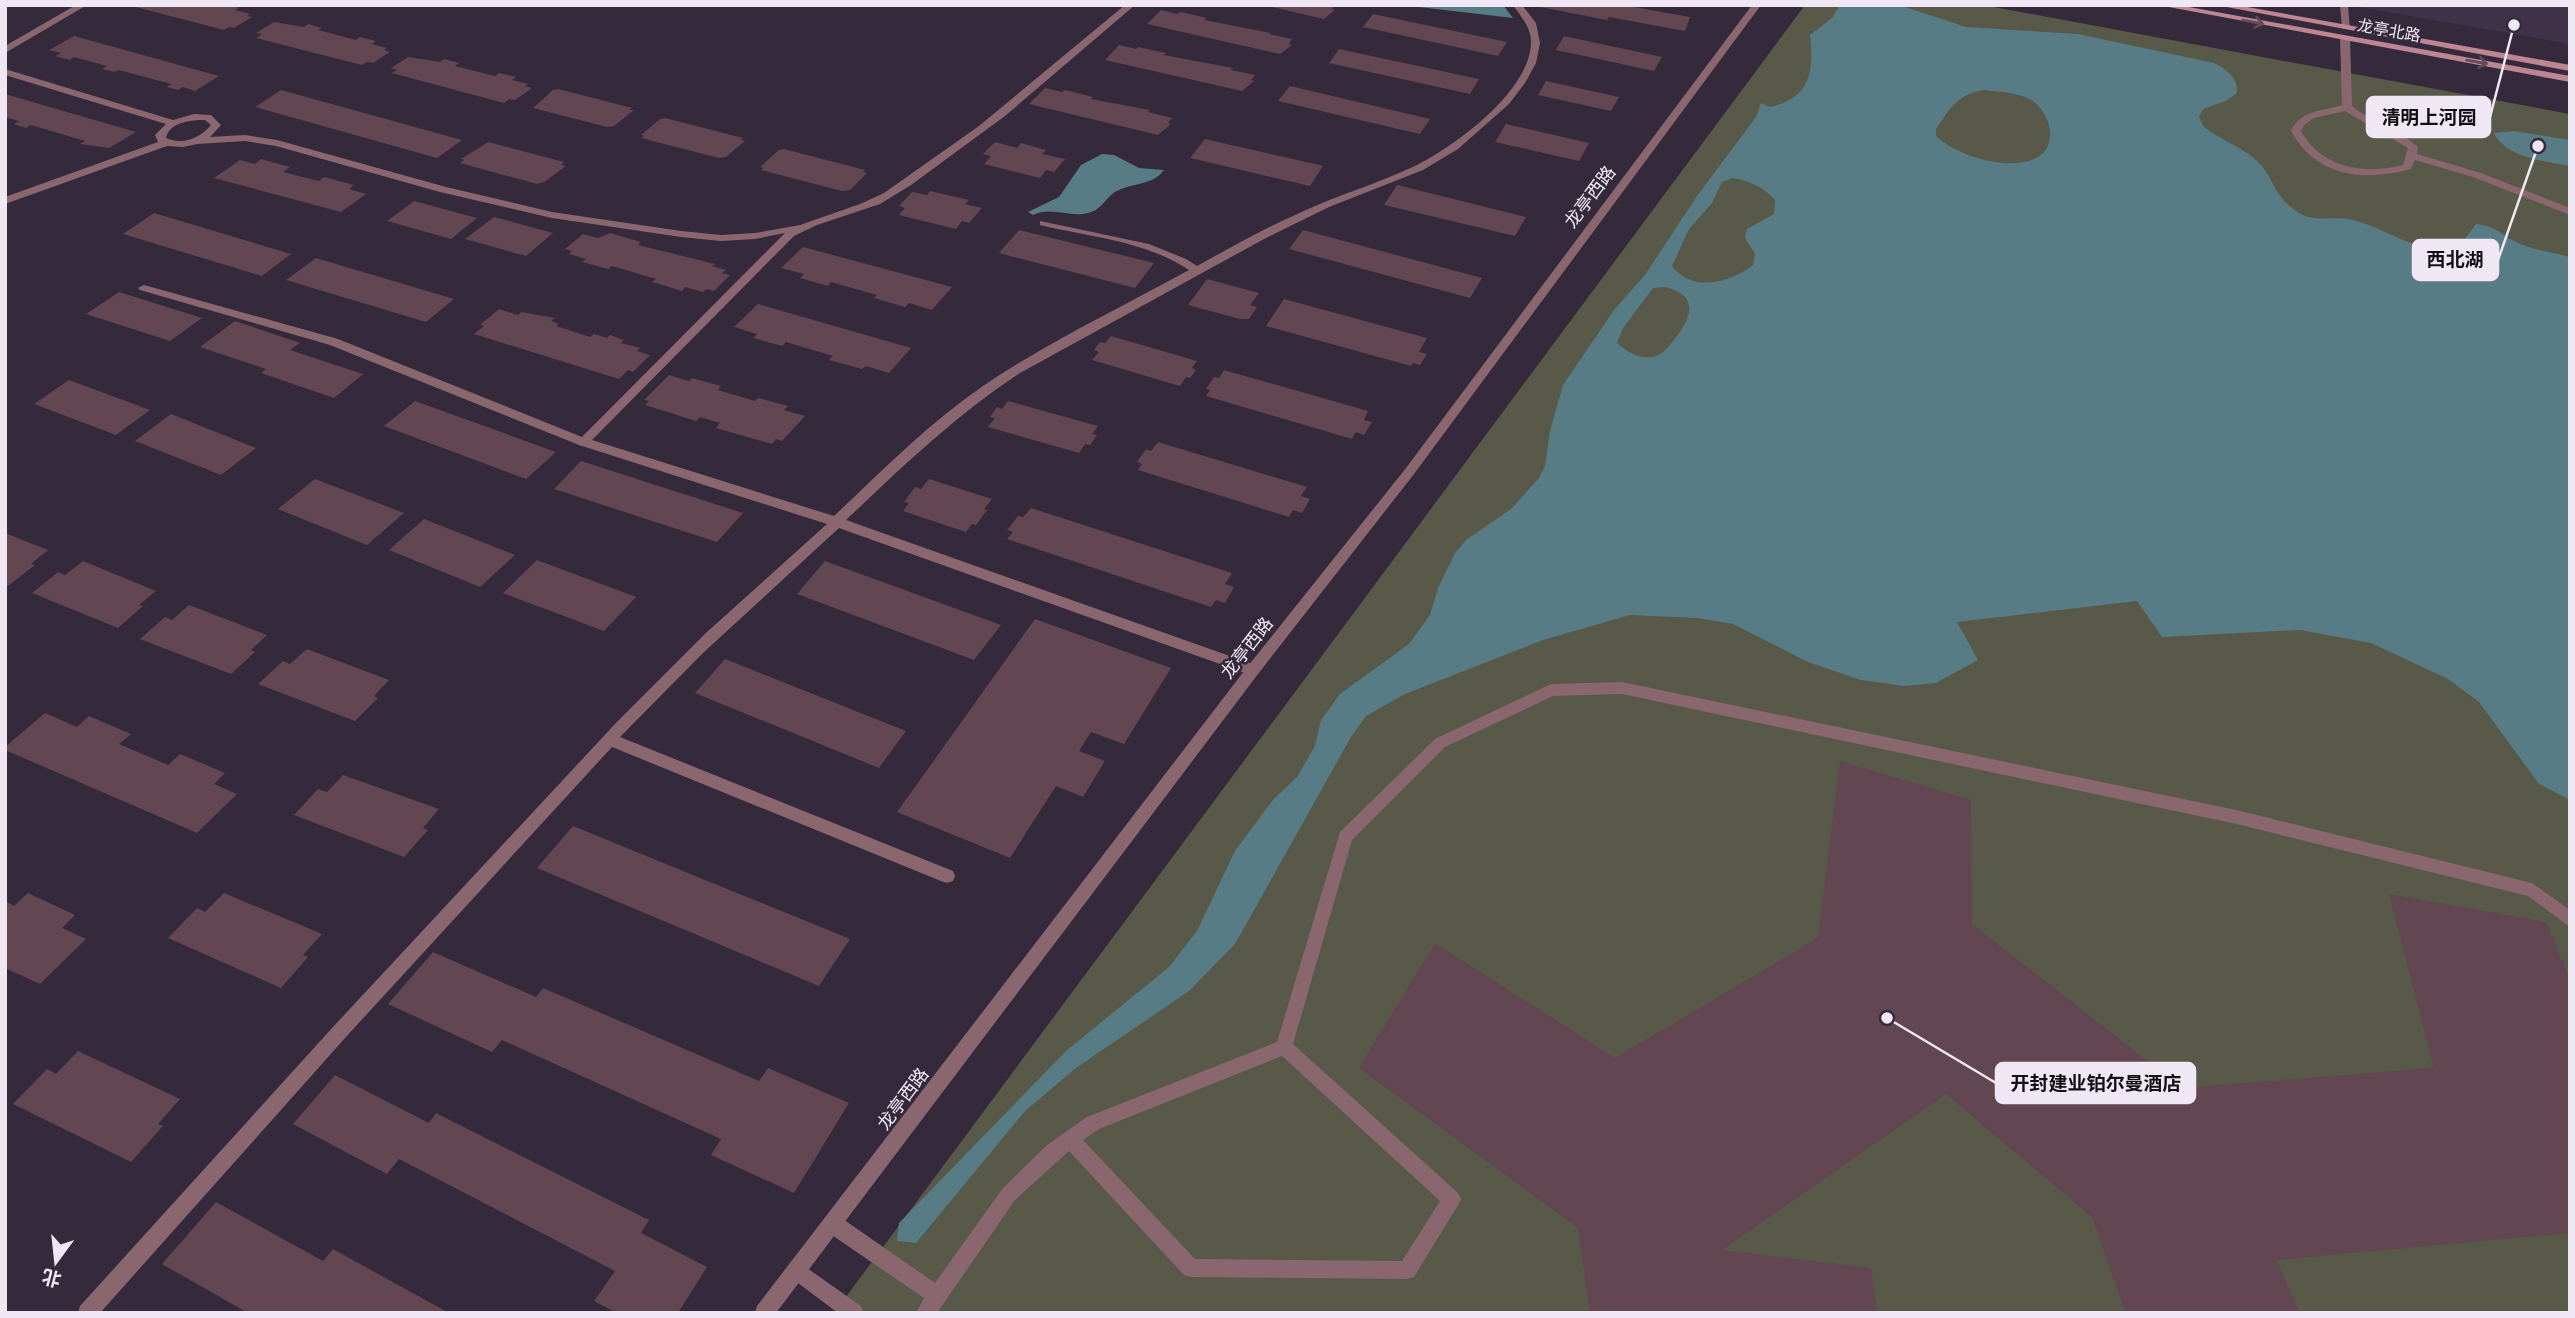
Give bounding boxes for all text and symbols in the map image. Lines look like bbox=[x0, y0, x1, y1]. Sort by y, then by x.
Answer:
one-way arrow bbox=[2241, 16, 2264, 29]
street label: 龙亭北路 bbox=[2356, 16, 2422, 45]
one-way arrow bbox=[2465, 56, 2488, 69]
callout: 清明上河园 bbox=[2367, 97, 2490, 137]
text: 清明上河园 bbox=[2381, 106, 2477, 129]
street label: 龙亭西路 bbox=[1560, 162, 1620, 232]
callout: 西北湖 bbox=[2413, 240, 2498, 280]
text: 西北湖 bbox=[2426, 248, 2484, 271]
street label: 龙亭西路 bbox=[1216, 613, 1277, 683]
callout: 开封建业铂尔曼酒店 bbox=[1996, 1063, 2195, 1103]
street label: 龙亭西路 bbox=[873, 1064, 933, 1134]
text: 开封建业铂尔曼酒店 bbox=[2010, 1072, 2182, 1095]
north arrow bbox=[21, 1227, 91, 1297]
text: 北 bbox=[40, 1264, 64, 1292]

